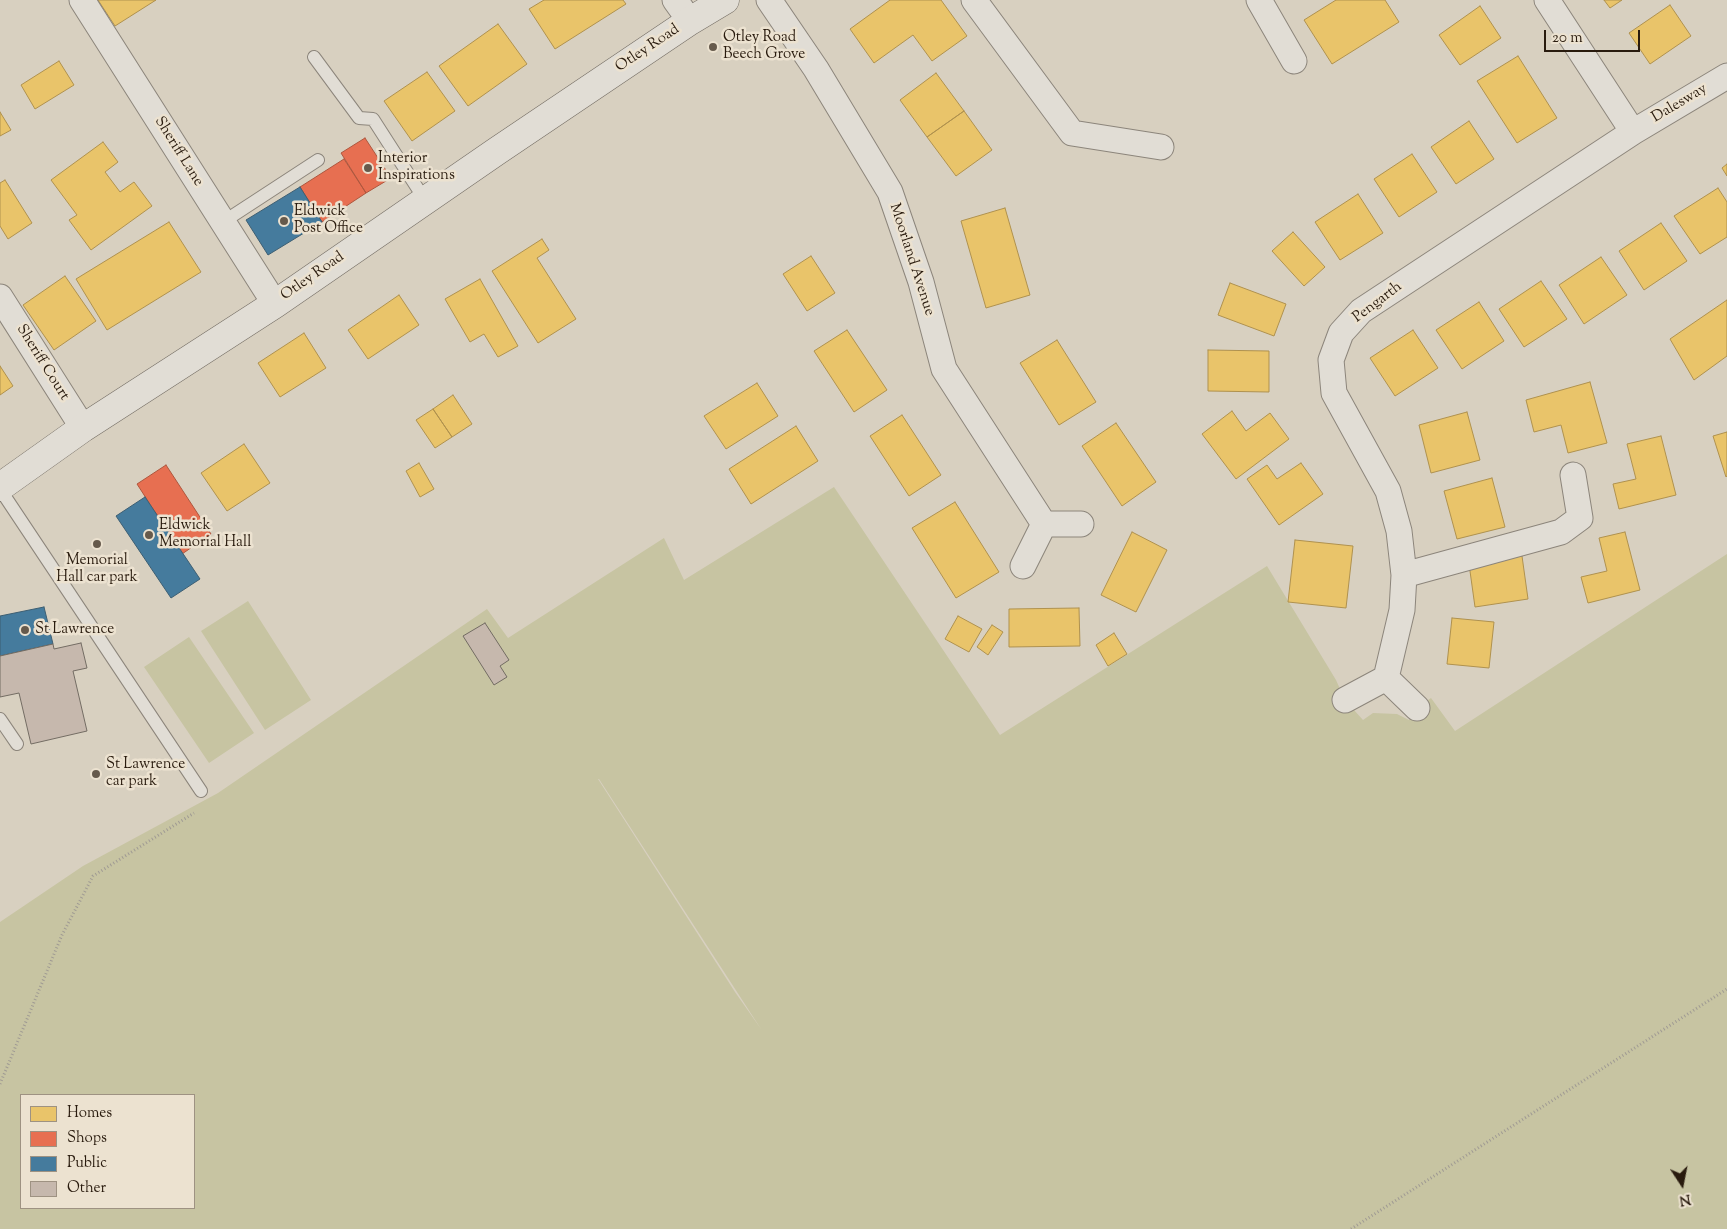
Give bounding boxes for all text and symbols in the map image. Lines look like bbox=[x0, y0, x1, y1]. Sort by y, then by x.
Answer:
scale bar bbox=[1547, 20, 1643, 52]
street label: Otley Road bbox=[613, 21, 683, 77]
text: 20 m bbox=[1552, 28, 1583, 49]
place label: Otley Road Beech Grove bbox=[723, 29, 805, 64]
marker: Otley Road Beech Grove bbox=[707, 41, 719, 53]
street label: Dalesway bbox=[1649, 81, 1711, 127]
street label: Sheriff Lane bbox=[150, 114, 206, 190]
place label: Interior Inspirations bbox=[378, 150, 455, 185]
marker: Interior Inspirations bbox=[362, 162, 374, 174]
street label: Moorland Avenue bbox=[884, 202, 938, 318]
place label: Eldwick Post Office bbox=[294, 203, 363, 238]
marker: Eldwick Post Office bbox=[278, 215, 290, 227]
street label: Otley Road bbox=[278, 249, 348, 305]
street label: Pengarth bbox=[1350, 279, 1406, 327]
street label: Sheriff Court bbox=[12, 322, 72, 404]
place label: Eldwick Memorial Hall bbox=[159, 517, 251, 552]
marker: Eldwick Memorial Hall bbox=[143, 529, 155, 541]
marker: Memorial Hall car park bbox=[91, 538, 103, 550]
place label: Memorial Hall car park bbox=[56, 552, 138, 587]
place label: St Lawrence bbox=[35, 621, 114, 639]
marker: St Lawrence bbox=[19, 624, 31, 636]
place label: St Lawrence car park bbox=[106, 756, 185, 791]
marker: St Lawrence car park bbox=[90, 768, 102, 780]
legend bbox=[20, 1094, 195, 1209]
text: Homes bbox=[67, 1103, 112, 1124]
text: Shops bbox=[67, 1128, 107, 1149]
text: Public bbox=[67, 1153, 107, 1174]
north arrow bbox=[1657, 1159, 1707, 1209]
text: Other bbox=[67, 1178, 106, 1199]
text: N bbox=[1677, 1188, 1692, 1210]

